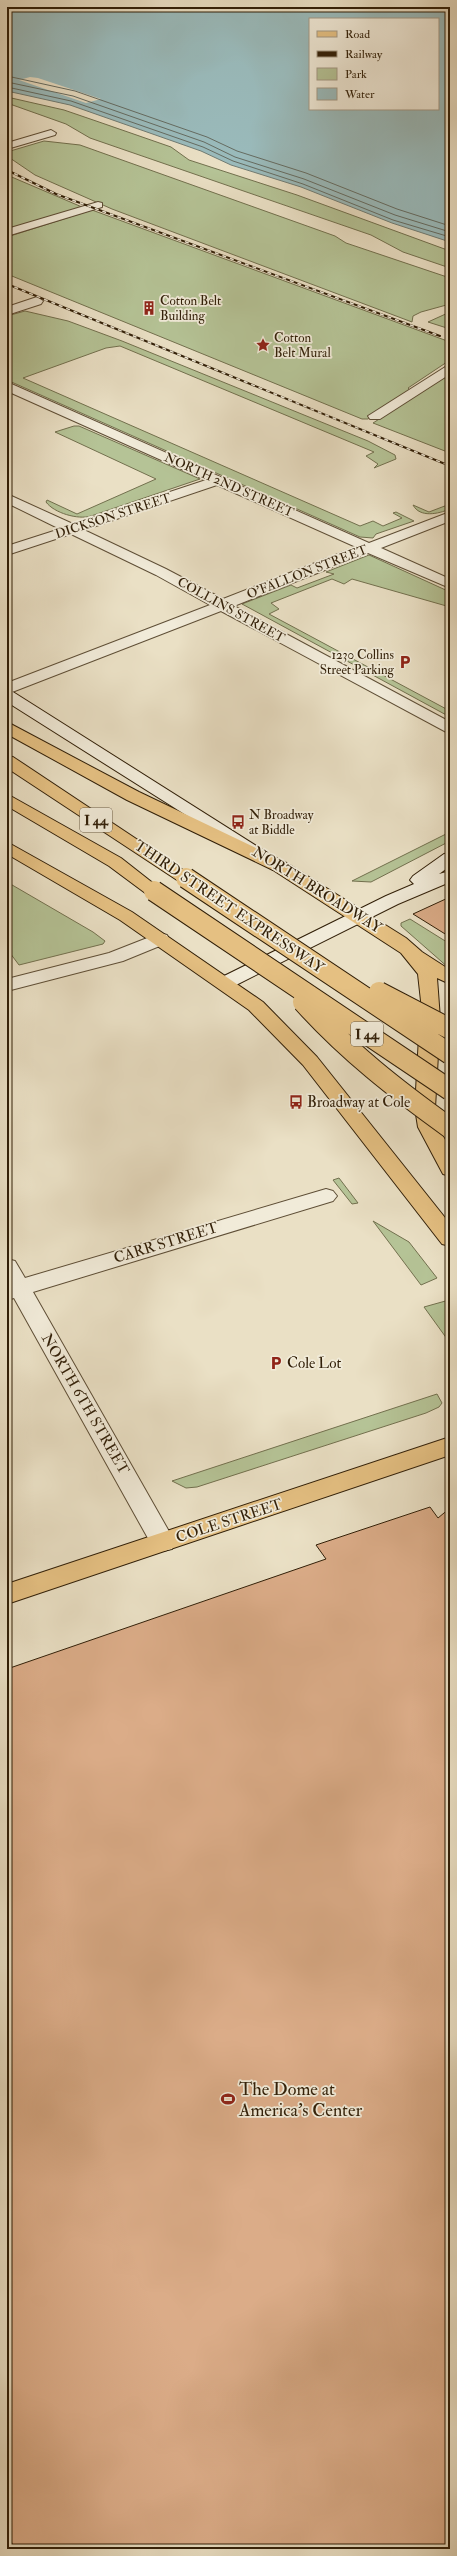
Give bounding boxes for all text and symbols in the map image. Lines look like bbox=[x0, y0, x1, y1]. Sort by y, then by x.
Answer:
legend bbox=[309, 18, 439, 110]
text: Road bbox=[345, 27, 370, 42]
text: Railway bbox=[345, 47, 383, 62]
text: Park bbox=[345, 67, 367, 82]
text: Water bbox=[344, 87, 375, 102]
place label: Cotton Belt Building bbox=[160, 293, 221, 324]
building icon: Cotton Belt Building bbox=[141, 300, 157, 316]
place label: Cotton Belt Mural bbox=[274, 330, 331, 361]
place icon: Cotton Belt Mural bbox=[255, 337, 271, 353]
street label: NORTH 2ND STREET bbox=[162, 449, 297, 521]
street label: DICKSON STREET bbox=[53, 490, 173, 542]
street label: O'FALLON STREET bbox=[244, 541, 370, 602]
street label: COLLINS STREET bbox=[175, 574, 288, 646]
place label: 1230 Collins Street Parking bbox=[320, 647, 395, 678]
parking icon: 1230 Collins Street Parking bbox=[397, 654, 413, 670]
place label: N Broadway at Biddle bbox=[249, 807, 314, 838]
road number: I 44 bbox=[80, 808, 112, 832]
bus stop icon: N Broadway at Biddle bbox=[230, 814, 246, 830]
street label: THIRD STREET EXPRESSWAY bbox=[130, 836, 328, 978]
street label: NORTH BROADWAY bbox=[249, 842, 386, 938]
road number: I 44 bbox=[351, 1022, 383, 1046]
place label: Broadway at Cole bbox=[307, 1093, 410, 1112]
bus stop icon: Broadway at Cole bbox=[288, 1094, 304, 1110]
street label: CARR STREET bbox=[112, 1218, 220, 1268]
street label: NORTH 6TH STREET bbox=[37, 1330, 133, 1478]
place label: Cole Lot bbox=[287, 1354, 342, 1373]
parking icon: Cole Lot bbox=[268, 1355, 284, 1371]
street label: COLE STREET bbox=[173, 1495, 285, 1547]
place label: The Dome at America's Center bbox=[238, 2078, 362, 2122]
sports icon: The Dome at America's Center bbox=[220, 2091, 236, 2107]

